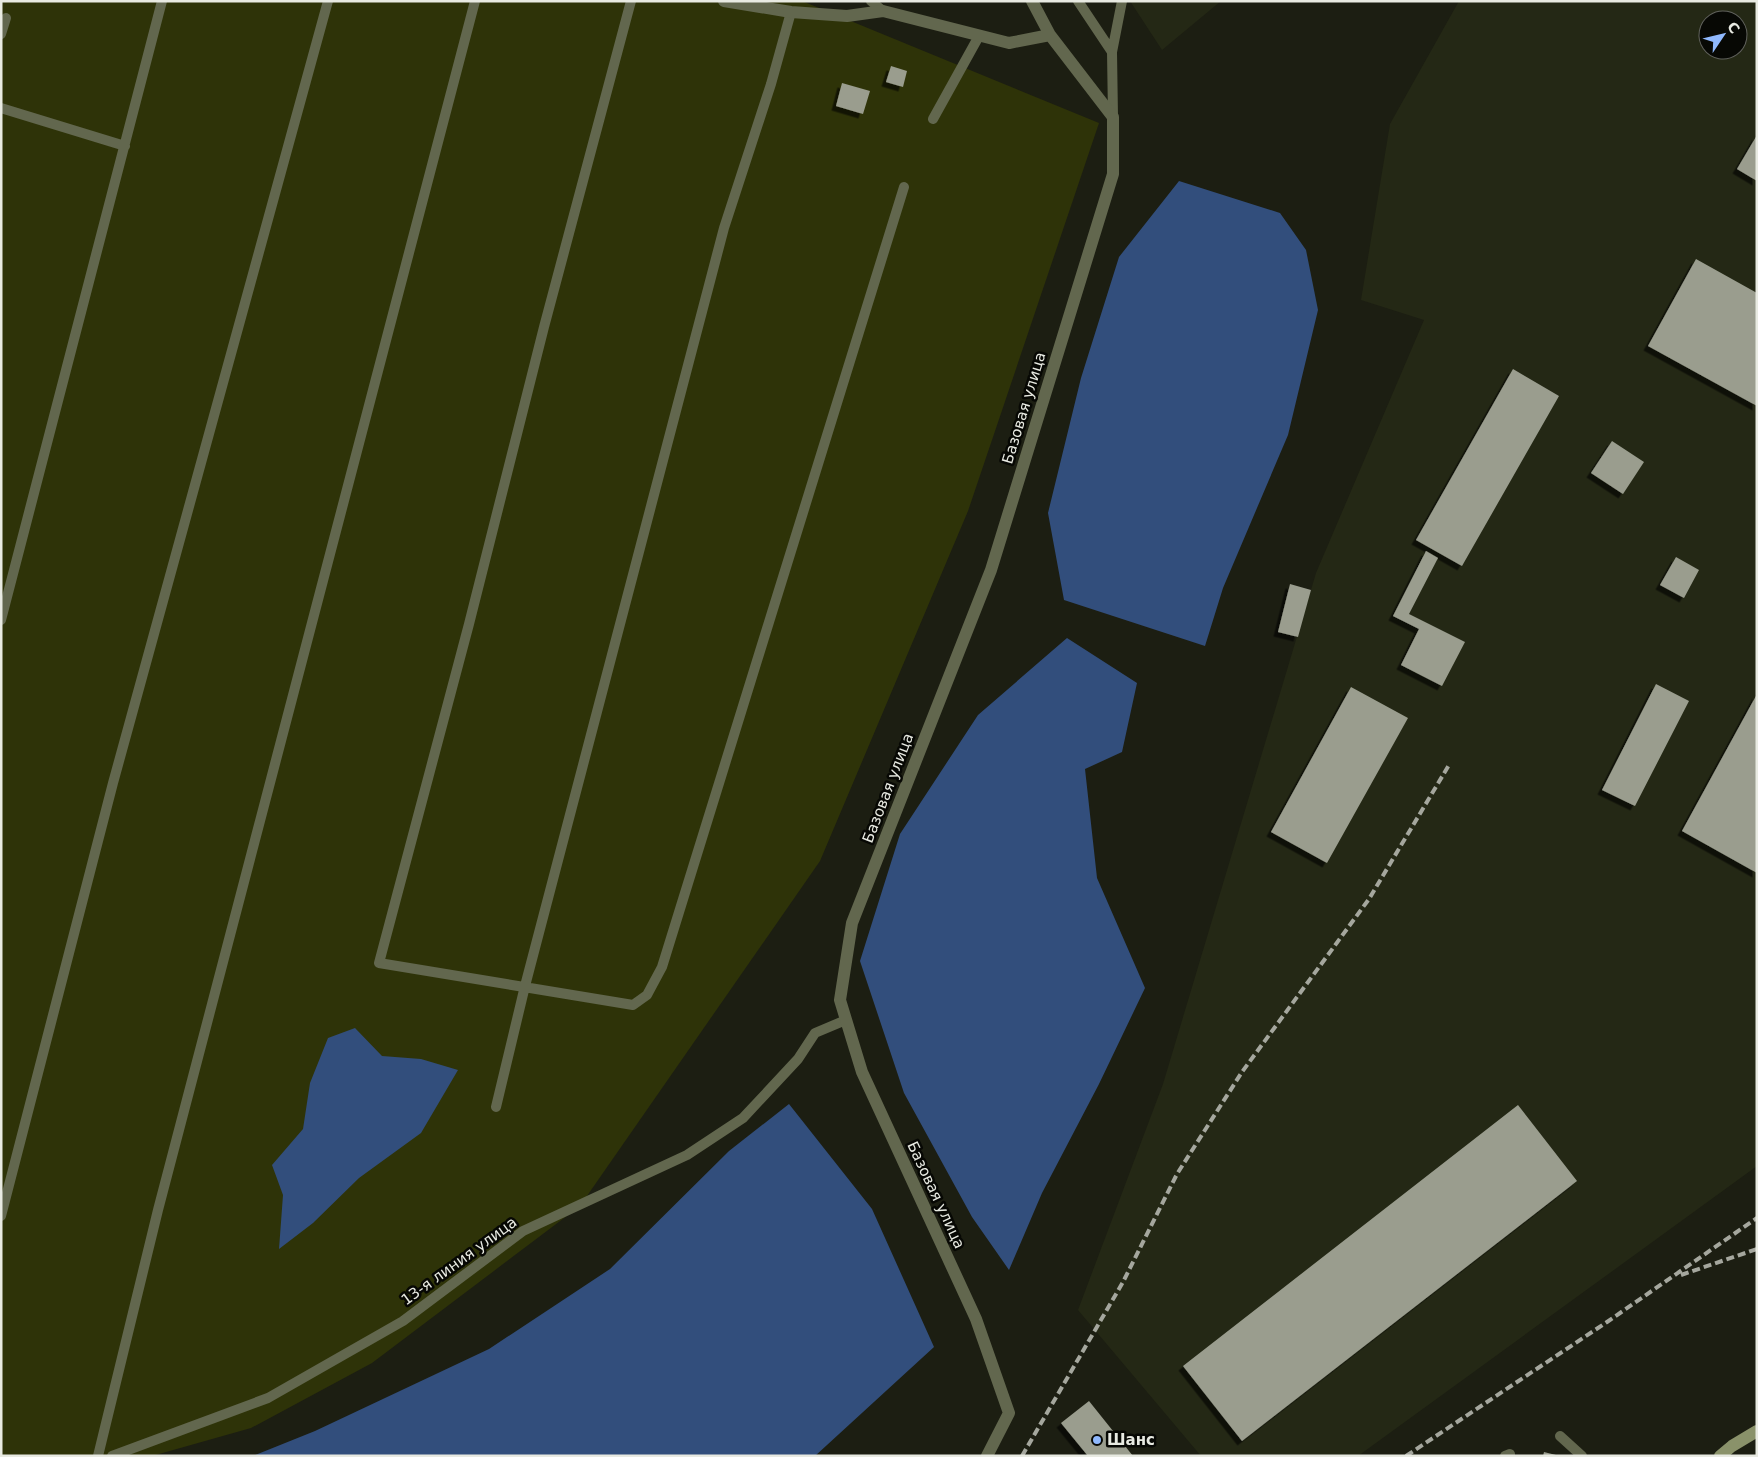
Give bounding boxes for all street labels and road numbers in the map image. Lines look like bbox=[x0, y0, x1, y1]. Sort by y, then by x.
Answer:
street label: Базовая улица bbox=[998, 350, 1050, 466]
street label: Базовая улица bbox=[859, 731, 917, 845]
street label: Базовая улица bbox=[903, 1139, 969, 1251]
street label: 13-я линия улица bbox=[398, 1213, 520, 1309]

